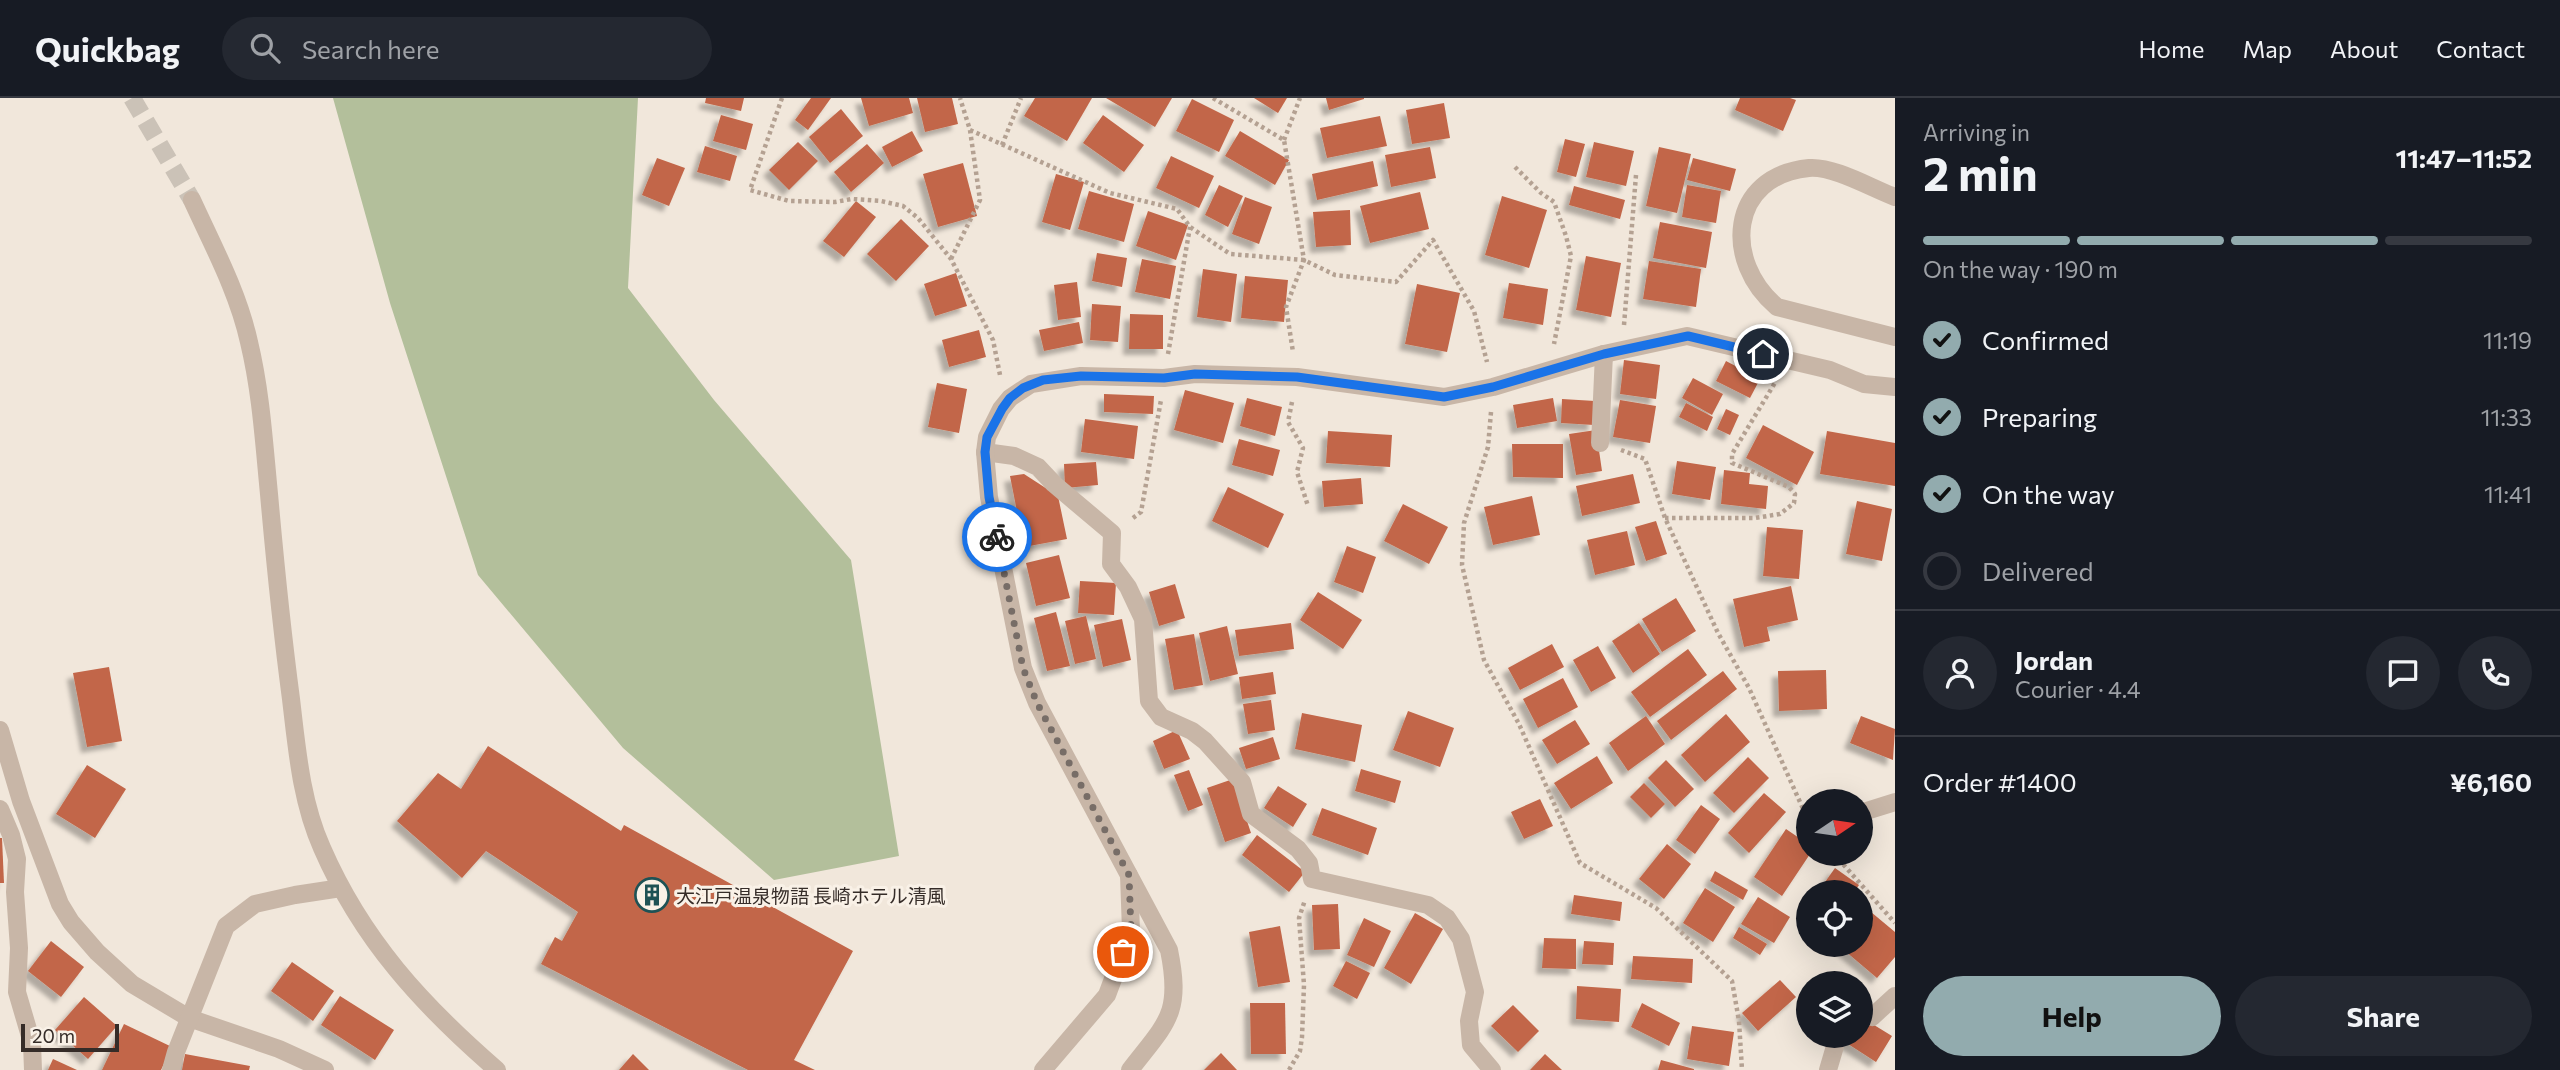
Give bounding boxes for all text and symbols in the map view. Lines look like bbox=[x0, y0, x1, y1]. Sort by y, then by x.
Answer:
search box bbox=[222, 17, 712, 80]
text: Quickbag bbox=[35, 28, 180, 69]
icon: search bbox=[246, 29, 284, 67]
text: Search here bbox=[302, 33, 439, 64]
text: Home bbox=[2139, 34, 2205, 63]
text: Map bbox=[2243, 34, 2292, 63]
text: About bbox=[2330, 34, 2398, 63]
text: Contact bbox=[2436, 34, 2525, 63]
text: Arriving in bbox=[1923, 118, 2030, 146]
text: 11:47–11:52 bbox=[2396, 142, 2532, 173]
text: 2 min bbox=[1923, 144, 2038, 200]
text: On the way · 190 m bbox=[1923, 255, 2118, 283]
icon: check bbox=[1923, 321, 1961, 359]
pin bbox=[1733, 324, 1793, 384]
text: Confirmed bbox=[1982, 324, 2109, 355]
text: 11:19 bbox=[2483, 326, 2532, 354]
icon: home bbox=[1744, 335, 1782, 373]
icon: check bbox=[1923, 398, 1961, 436]
text: Preparing bbox=[1982, 401, 2097, 432]
text: 11:33 bbox=[2481, 403, 2532, 431]
icon: check bbox=[1923, 475, 1961, 513]
text: On the way bbox=[1982, 478, 2115, 509]
text: 11:41 bbox=[2484, 480, 2532, 508]
courier bbox=[962, 502, 1032, 572]
icon: bike bbox=[978, 518, 1016, 556]
text: Delivered bbox=[1982, 555, 2093, 586]
button: person bbox=[1923, 636, 1997, 710]
button: chat bbox=[2366, 636, 2440, 710]
button: phone bbox=[2458, 636, 2532, 710]
text: Jordan bbox=[2015, 644, 2093, 675]
text: Courier · 4.4 bbox=[2015, 675, 2141, 703]
text: Order #1400 bbox=[1923, 766, 2077, 797]
text: ¥6,160 bbox=[2450, 766, 2532, 797]
north arrow bbox=[1796, 789, 1872, 866]
map controls bbox=[1796, 789, 1873, 1048]
building icon: 大江戸温泉物語 長崎ホテル清風 bbox=[633, 876, 671, 914]
button: locate bbox=[1796, 880, 1873, 957]
place label: 大江戸温泉物語 長崎ホテル清風 bbox=[676, 884, 946, 907]
pin bbox=[1093, 922, 1153, 982]
icon: bag bbox=[1104, 933, 1142, 971]
button: layers bbox=[1796, 971, 1873, 1048]
button: Help bbox=[1923, 976, 2221, 1056]
button: Share bbox=[2235, 976, 2532, 1056]
scale bar bbox=[21, 1021, 119, 1053]
text: 20 m bbox=[32, 1024, 75, 1047]

